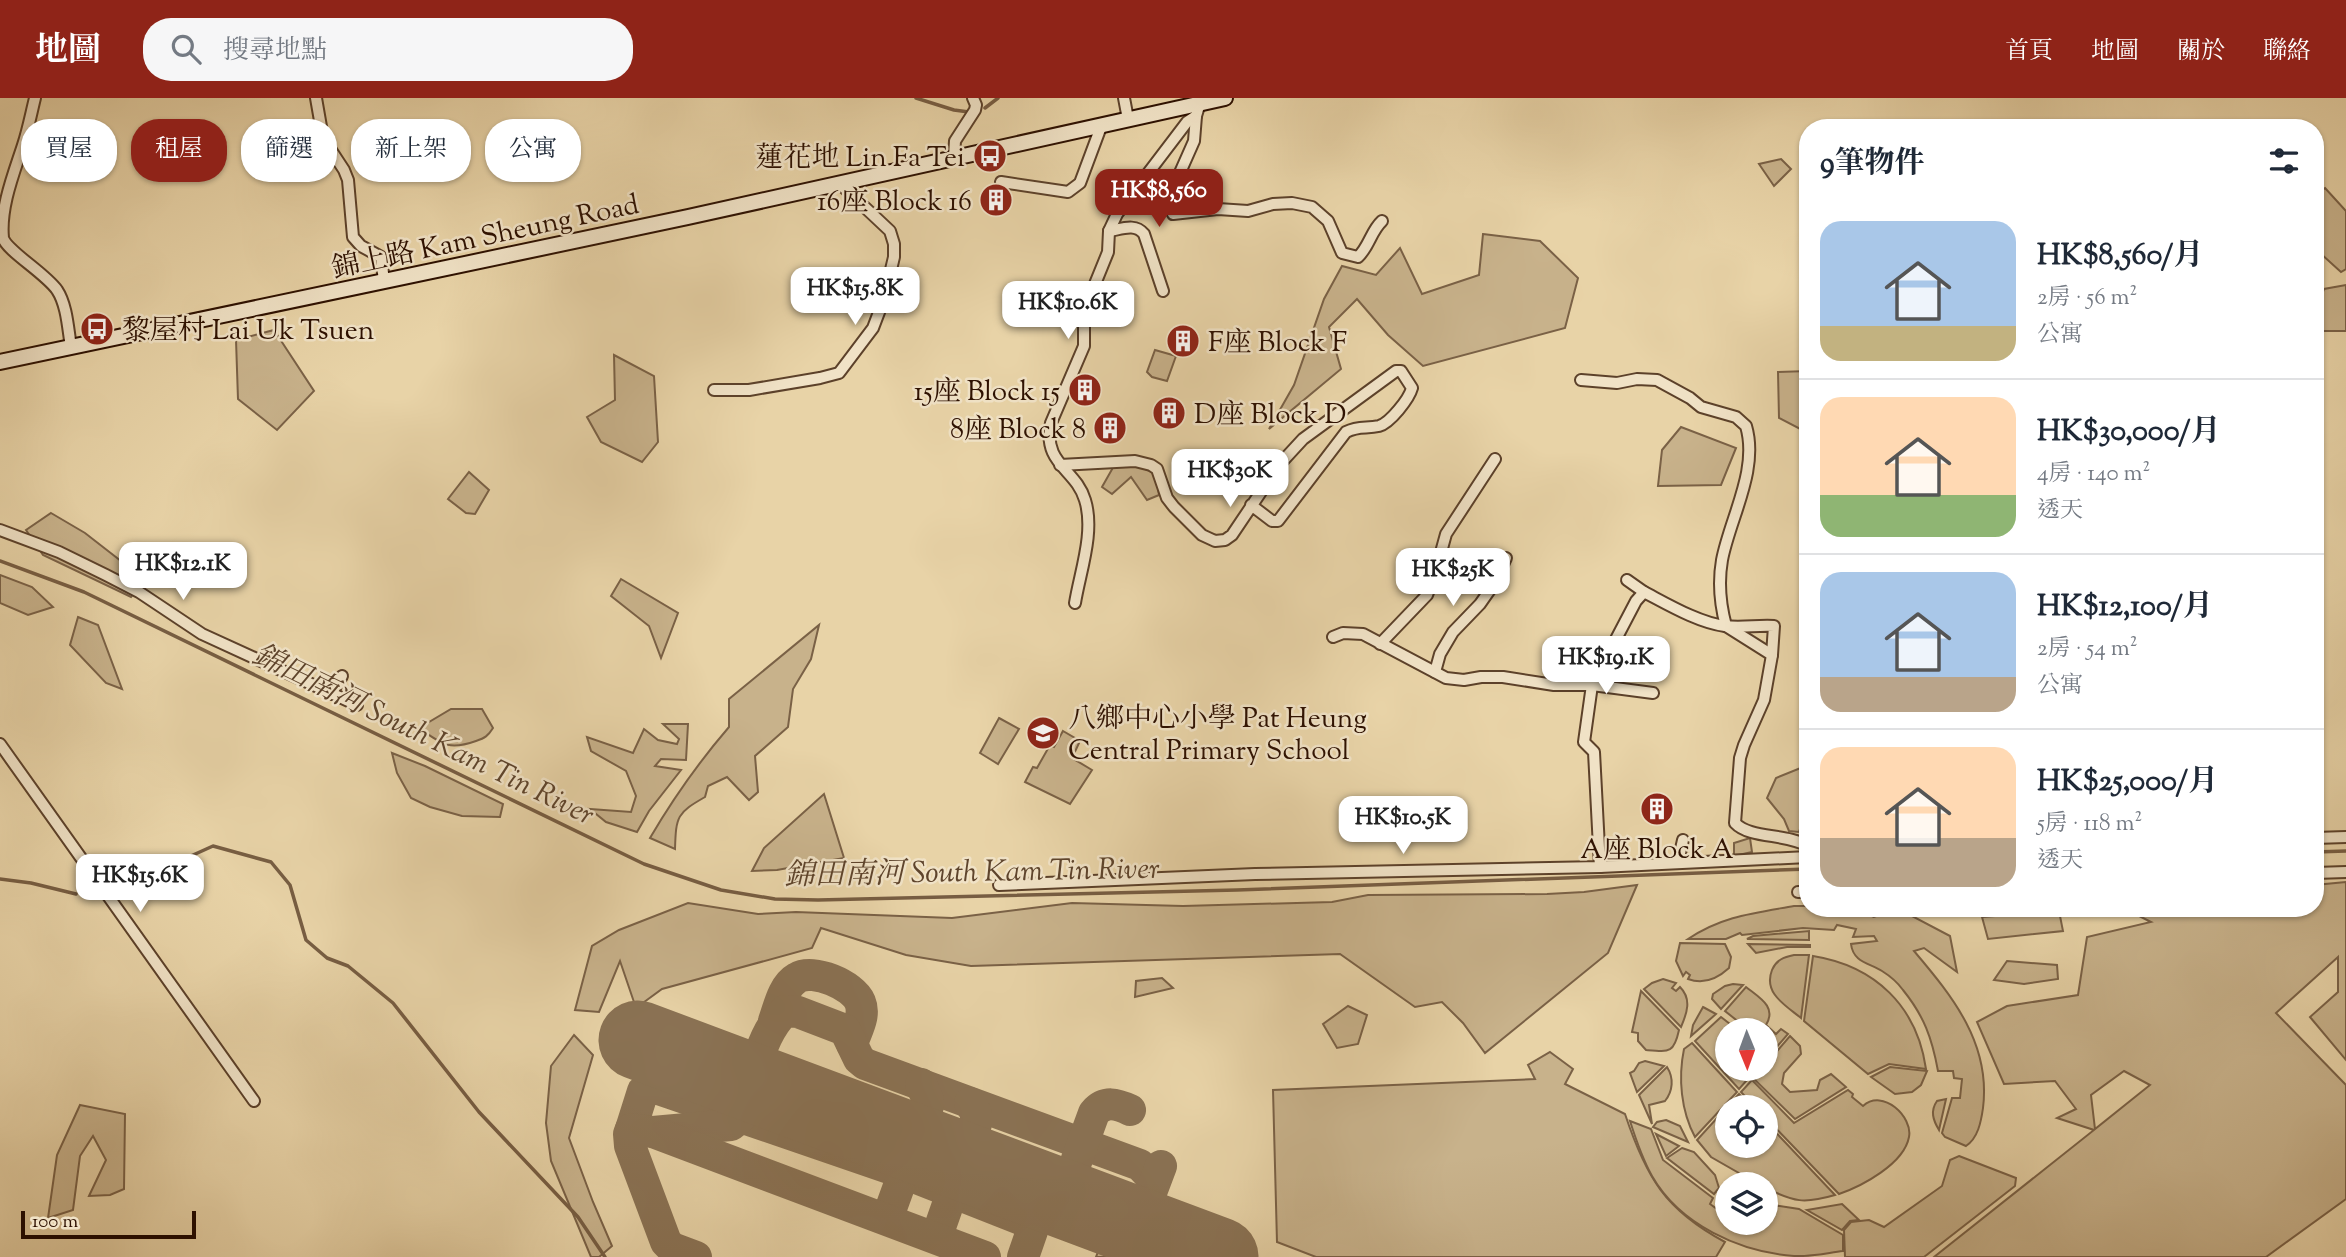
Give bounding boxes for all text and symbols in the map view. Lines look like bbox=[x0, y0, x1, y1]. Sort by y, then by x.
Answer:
search box bbox=[143, 18, 633, 81]
text: 地圖 bbox=[35, 28, 101, 76]
icon: search bbox=[167, 30, 205, 68]
text: 搜尋地點 bbox=[223, 33, 327, 70]
text: 首頁 bbox=[2005, 35, 2053, 69]
text: 地圖 bbox=[2091, 35, 2139, 69]
text: 關於 bbox=[2177, 35, 2225, 69]
text: 聯絡 bbox=[2263, 35, 2311, 69]
chip: 買屋 bbox=[21, 119, 117, 182]
chip: 租屋 bbox=[131, 119, 227, 182]
chip: 篩選 bbox=[241, 119, 337, 182]
chip: 新上架 bbox=[351, 119, 471, 182]
chip: 公寓 bbox=[485, 119, 581, 182]
bus stop icon: 蓮花地 Lin Fa Tei bbox=[971, 137, 1009, 175]
place label: 蓮花地 Lin Fa Tei bbox=[756, 139, 965, 179]
icon: filters bbox=[2265, 142, 2303, 180]
text: 9筆物件 bbox=[1820, 143, 1925, 186]
pin: HK$8,560 bbox=[1087, 170, 1231, 229]
text: HK$8,560 bbox=[1111, 175, 1207, 208]
building icon: 16座 Block 16 bbox=[977, 181, 1015, 219]
place label: 16座 Block 16 bbox=[817, 183, 972, 223]
street label: 錦上路 Kam Sheung Road bbox=[328, 186, 643, 290]
text: HK$8,560/月 bbox=[2037, 235, 2203, 278]
icon: home bbox=[1876, 249, 1960, 333]
pin: HK$15.8K bbox=[783, 268, 927, 327]
text: HK$15.8K bbox=[807, 273, 903, 306]
pin: HK$10.6K bbox=[996, 282, 1140, 341]
text: 2房 · 56 m² bbox=[2037, 282, 2137, 315]
text: HK$10.6K bbox=[1018, 287, 1118, 320]
bus stop icon: 黎屋村 Lai Uk Tsuen bbox=[78, 310, 116, 348]
place label: 黎屋村 Lai Uk Tsuen bbox=[122, 312, 374, 352]
text: 公寓 bbox=[2037, 319, 2083, 352]
building icon: F座 Block F bbox=[1164, 322, 1202, 360]
place label: F座 Block F bbox=[1208, 324, 1347, 364]
building icon: 15座 Block 15 bbox=[1066, 371, 1104, 409]
place label: 15座 Block 15 bbox=[914, 373, 1060, 413]
building icon: D座 Block D bbox=[1150, 394, 1188, 432]
place label: D座 Block D bbox=[1194, 396, 1346, 436]
building icon: 8座 Block 8 bbox=[1091, 409, 1129, 447]
place label: 8座 Block 8 bbox=[950, 411, 1086, 451]
text: HK$30,000/月 bbox=[2037, 411, 2221, 454]
icon: home bbox=[1876, 425, 1960, 509]
pin: HK$30K bbox=[1173, 450, 1287, 509]
text: HK$30K bbox=[1187, 455, 1273, 488]
text: 4房 · 140 m² bbox=[2037, 458, 2150, 491]
text: 透天 bbox=[2037, 495, 2083, 528]
pin: HK$12.1K bbox=[111, 542, 255, 602]
text: HK$12.1K bbox=[135, 548, 231, 581]
pin: HK$25K bbox=[1396, 548, 1510, 608]
text: HK$25K bbox=[1412, 554, 1494, 587]
text: HK$12,100/月 bbox=[2037, 586, 2213, 629]
icon: home bbox=[1876, 600, 1960, 684]
text: 2房 · 54 m² bbox=[2037, 633, 2138, 666]
water label: 錦田南河 South Kam Tin River bbox=[245, 635, 601, 838]
pin: HK$19.1K bbox=[1534, 636, 1678, 696]
text: HK$19.1K bbox=[1558, 642, 1654, 675]
text: 公寓 bbox=[2037, 670, 2083, 703]
place label: 八鄉中心小學 Pat Heung Central Primary School bbox=[1068, 700, 1367, 772]
school or university icon: 八鄉中心小學 Pat Heung Central Primary School bbox=[1024, 714, 1062, 752]
text: HK$25,000/月 bbox=[2037, 761, 2218, 804]
icon: home bbox=[1876, 775, 1960, 859]
building icon: A座 Block A bbox=[1638, 790, 1676, 828]
pin: HK$10.5K bbox=[1331, 796, 1475, 856]
text: HK$10.5K bbox=[1355, 802, 1451, 835]
text: 5房 · 118 m² bbox=[2037, 808, 2142, 841]
place label: A座 Block A bbox=[1580, 831, 1734, 871]
text: 透天 bbox=[2037, 845, 2083, 878]
water label: 錦田南河 South Kam Tin River bbox=[784, 849, 1160, 898]
pin: HK$15.6K bbox=[68, 854, 212, 914]
text: HK$15.6K bbox=[92, 860, 188, 893]
north arrow bbox=[1715, 1018, 1778, 1082]
map controls bbox=[1715, 1018, 1778, 1235]
button: locate bbox=[1715, 1095, 1778, 1158]
button: layers bbox=[1715, 1172, 1778, 1235]
scale bar bbox=[21, 1208, 196, 1240]
text: 100 m bbox=[32, 1209, 78, 1236]

